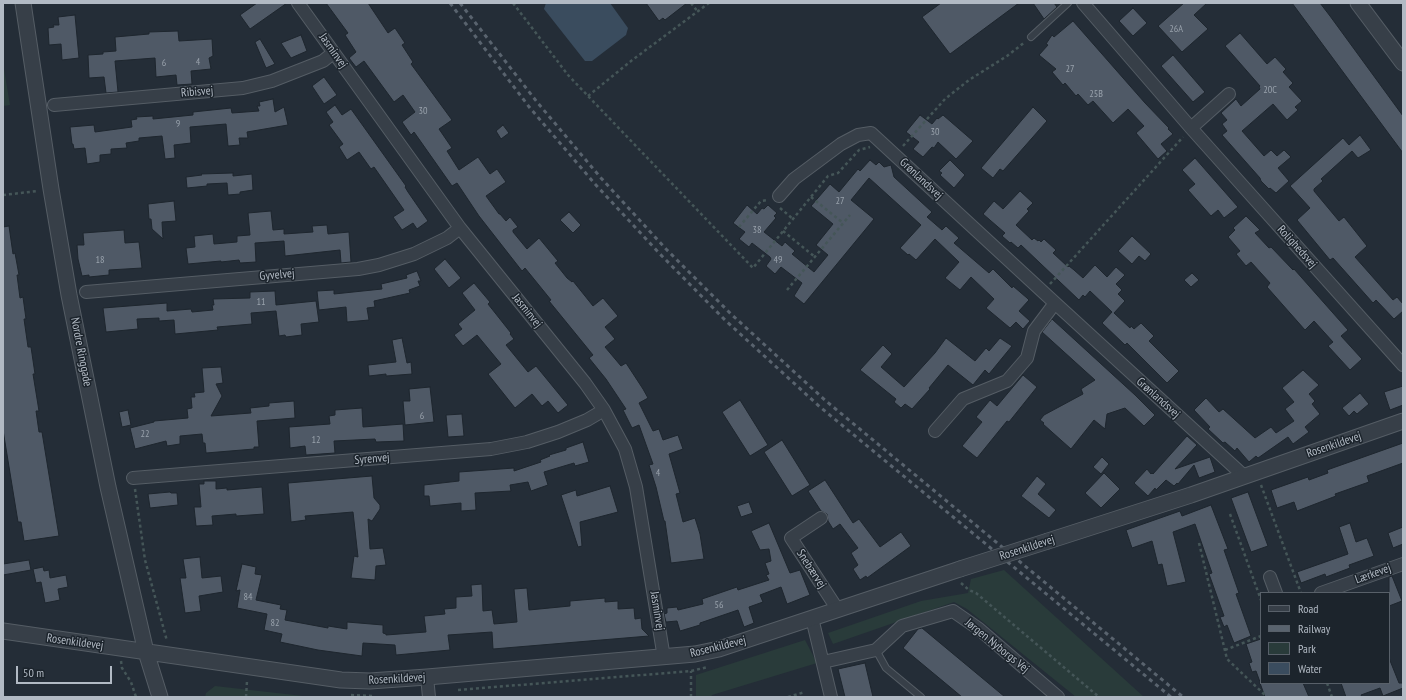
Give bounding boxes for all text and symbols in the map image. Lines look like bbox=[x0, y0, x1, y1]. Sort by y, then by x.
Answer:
house number: 26A bbox=[1169, 23, 1183, 35]
street label: Jasminvej bbox=[316, 31, 350, 71]
house number: 4 bbox=[196, 56, 200, 68]
house number: 6 bbox=[162, 57, 166, 69]
house number: 27 bbox=[1066, 63, 1074, 75]
street label: Ribisvej bbox=[180, 83, 214, 101]
house number: 20C bbox=[1263, 84, 1277, 96]
house number: 25B bbox=[1089, 88, 1103, 100]
house number: 30 bbox=[419, 105, 427, 117]
house number: 9 bbox=[176, 118, 180, 130]
house number: 30 bbox=[931, 126, 939, 138]
street label: Grønlandsvej bbox=[896, 155, 946, 203]
house number: 27 bbox=[836, 195, 844, 207]
street label: Rolighedsvej bbox=[1274, 223, 1320, 271]
house number: 38 bbox=[753, 224, 761, 236]
house number: 18 bbox=[96, 254, 104, 266]
house number: 49 bbox=[774, 254, 782, 266]
street label: Gyvelvej bbox=[259, 266, 295, 284]
street label: Jasminvej bbox=[509, 291, 545, 331]
house number: 11 bbox=[257, 296, 265, 308]
street label: Nordre Ringgade bbox=[67, 316, 95, 388]
street label: Grønlandsvej bbox=[1133, 375, 1183, 421]
house number: 6 bbox=[420, 410, 424, 422]
house number: 22 bbox=[141, 428, 149, 440]
street label: Rosenkildevej bbox=[1305, 429, 1363, 461]
house number: 12 bbox=[312, 434, 320, 446]
street label: Syrenvej bbox=[354, 450, 390, 468]
house number: 4 bbox=[656, 467, 660, 479]
street label: Rosenkildevej bbox=[998, 532, 1056, 564]
street label: Snebærvej bbox=[793, 547, 829, 591]
street label: Lærkevej bbox=[1353, 561, 1393, 587]
street label: Jasminvej bbox=[647, 590, 667, 632]
house number: 84 bbox=[244, 591, 252, 603]
legend bbox=[1260, 592, 1390, 684]
house number: 56 bbox=[715, 599, 723, 611]
text: Road bbox=[1298, 601, 1318, 616]
street label: Jørgen Nyborgs Vej bbox=[962, 616, 1032, 676]
house number: 82 bbox=[271, 617, 279, 629]
text: Railway bbox=[1298, 621, 1330, 636]
street label: Rosenkildevej bbox=[46, 631, 104, 653]
street label: Rosenkildevej bbox=[689, 633, 747, 661]
text: Park bbox=[1298, 641, 1316, 656]
scale bar bbox=[18, 658, 114, 684]
text: Water bbox=[1298, 661, 1322, 676]
text: 50 m bbox=[23, 665, 44, 680]
street label: Rosenkildevej bbox=[368, 670, 426, 688]

